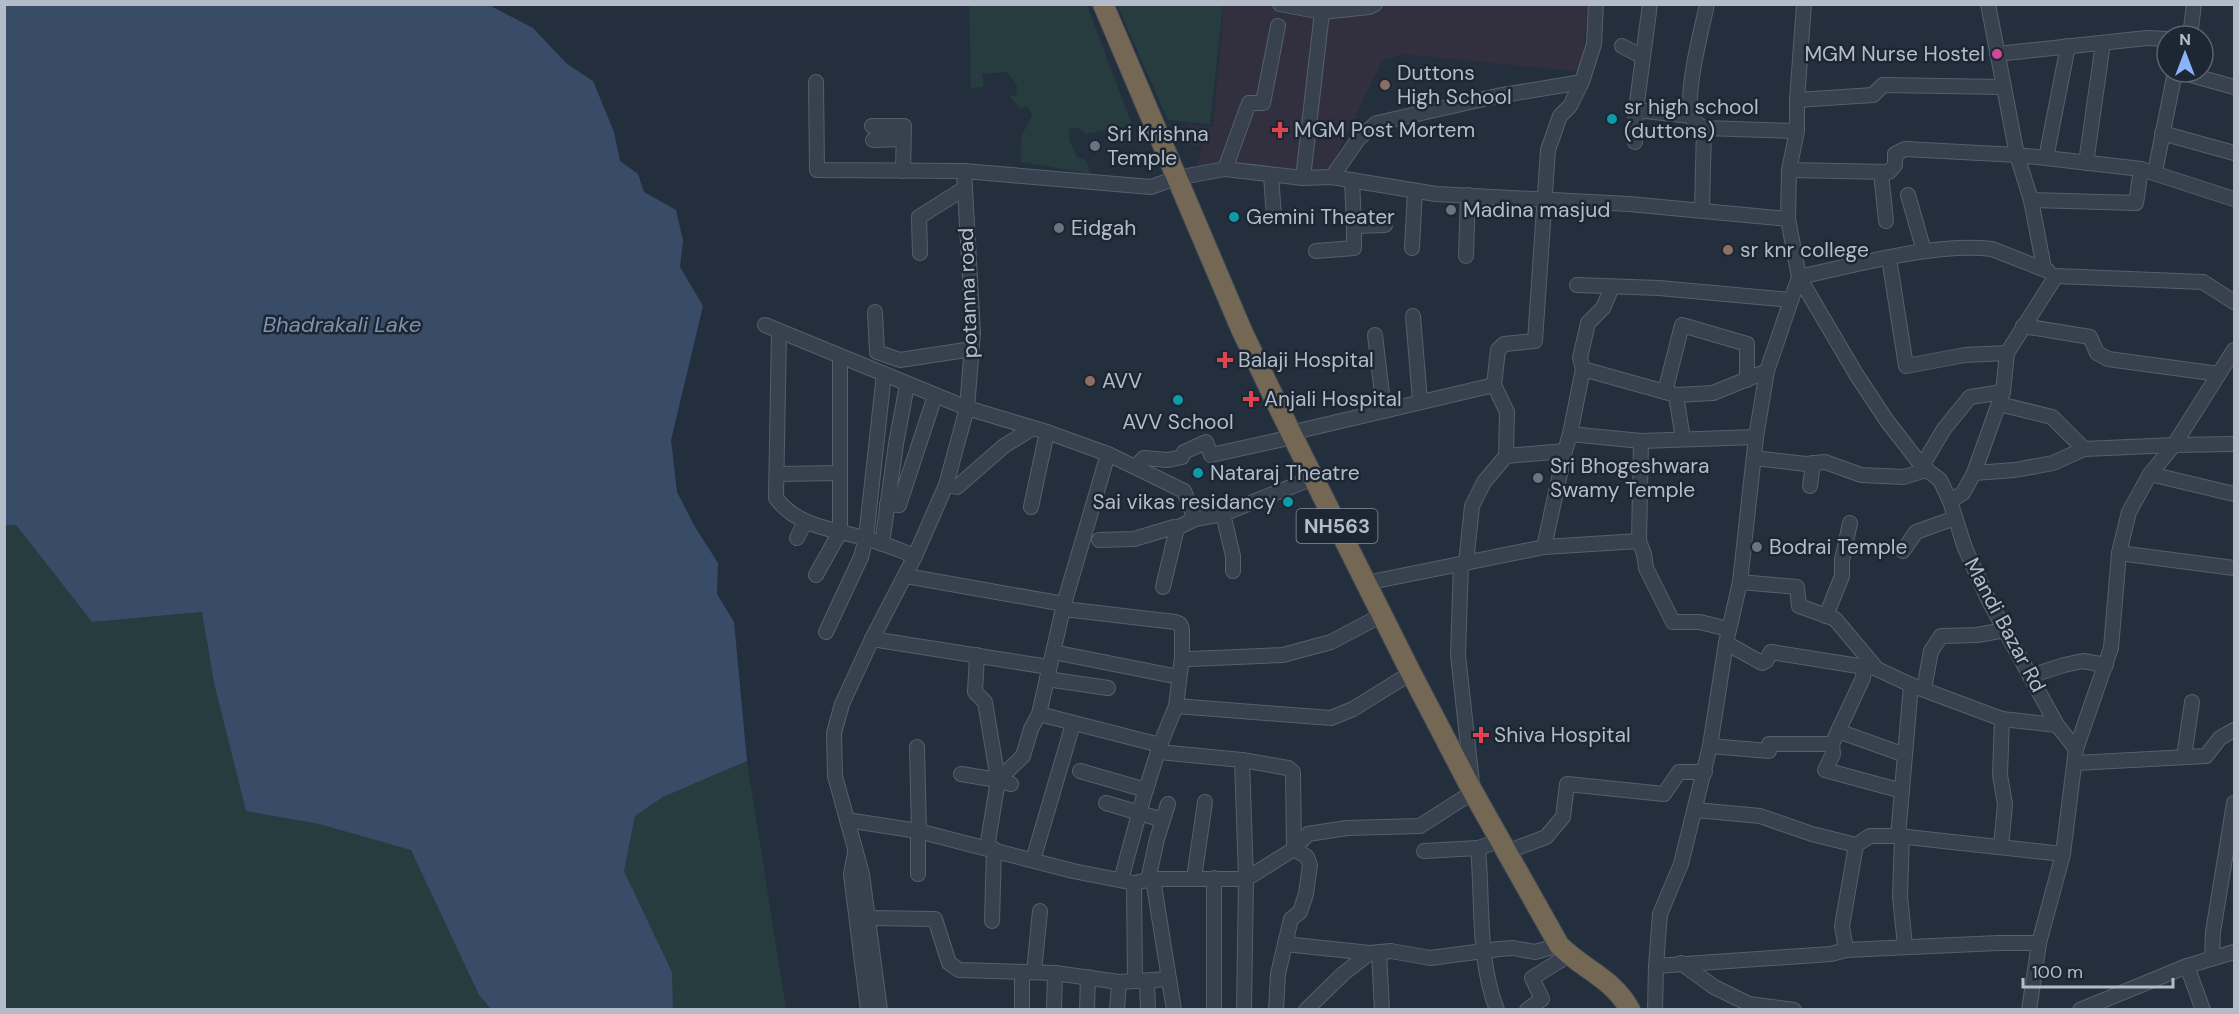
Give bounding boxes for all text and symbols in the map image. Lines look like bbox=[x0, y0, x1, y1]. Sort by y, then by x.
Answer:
north arrow bbox=[2155, 24, 2215, 84]
text: N bbox=[2179, 29, 2191, 50]
place label: MGM Nurse Hostel bbox=[1804, 40, 1985, 68]
marker: MGM Nurse Hostel bbox=[1990, 47, 2004, 61]
place label: Duttons High School bbox=[1397, 59, 1512, 111]
marker: Duttons High School bbox=[1378, 78, 1392, 92]
place label: sr high school (duttons) bbox=[1624, 93, 1759, 145]
marker: sr high school (duttons) bbox=[1605, 112, 1619, 126]
place label: MGM Post Mortem bbox=[1294, 116, 1475, 144]
place label: Sri Krishna Temple bbox=[1107, 120, 1209, 172]
marker: MGM Post Mortem bbox=[1271, 121, 1289, 139]
marker: Sri Krishna Temple bbox=[1088, 139, 1102, 153]
place label: Madina masjud bbox=[1463, 196, 1610, 224]
place label: Gemini Theater bbox=[1246, 203, 1395, 231]
marker: Madina masjud bbox=[1444, 203, 1458, 217]
marker: Gemini Theater bbox=[1227, 210, 1241, 224]
place label: Eidgah bbox=[1071, 214, 1136, 242]
marker: Eidgah bbox=[1052, 221, 1066, 235]
street label: potanna road bbox=[952, 227, 984, 359]
place label: sr knr college bbox=[1740, 236, 1869, 264]
marker: sr knr college bbox=[1721, 243, 1735, 257]
water label: Bhadrakali Lake bbox=[263, 310, 421, 339]
place label: Balaji Hospital bbox=[1238, 346, 1374, 374]
marker: Balaji Hospital bbox=[1216, 351, 1234, 369]
place label: AVV bbox=[1102, 367, 1142, 395]
marker: AVV bbox=[1083, 374, 1097, 388]
place label: Anjali Hospital bbox=[1264, 385, 1402, 413]
marker: Anjali Hospital bbox=[1242, 390, 1260, 408]
marker: AVV School bbox=[1171, 393, 1185, 407]
place label: AVV School bbox=[1122, 408, 1234, 436]
place label: Sri Bhogeshwara Swamy Temple bbox=[1550, 452, 1709, 504]
place label: Nataraj Theatre bbox=[1210, 459, 1360, 487]
marker: Nataraj Theatre bbox=[1191, 466, 1205, 480]
marker: Sri Bhogeshwara Swamy Temple bbox=[1531, 471, 1545, 485]
place label: Sai vikas residancy bbox=[1092, 488, 1276, 516]
marker: Sai vikas residancy bbox=[1281, 495, 1295, 509]
road number: NH563 bbox=[1296, 509, 1378, 543]
place label: Bodrai Temple bbox=[1769, 533, 1907, 561]
marker: Bodrai Temple bbox=[1750, 540, 1764, 554]
street label: Mandi Bazar Rd bbox=[1958, 553, 2052, 697]
place label: Shiva Hospital bbox=[1494, 721, 1631, 749]
marker: Shiva Hospital bbox=[1472, 726, 1490, 744]
scale bar bbox=[2023, 951, 2173, 989]
text: 100 m bbox=[2032, 960, 2083, 984]

